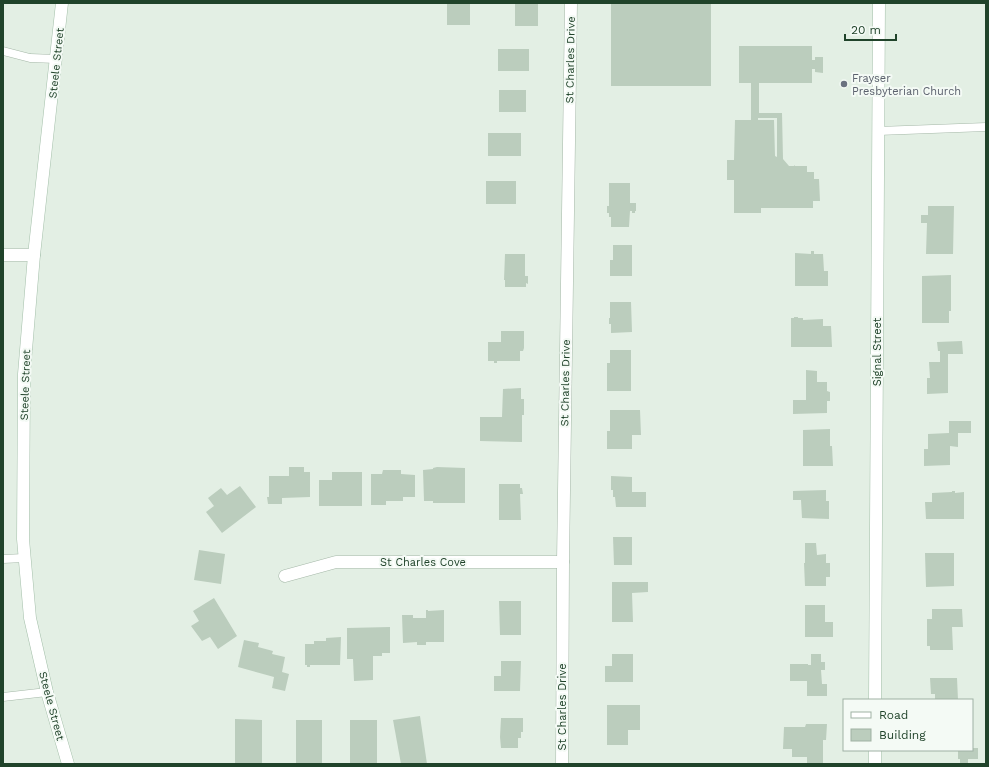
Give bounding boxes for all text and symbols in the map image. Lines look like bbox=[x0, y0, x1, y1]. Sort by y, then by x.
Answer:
street label: St Charles Drive bbox=[563, 16, 578, 104]
scale bar bbox=[845, 16, 896, 42]
text: 20 m bbox=[851, 23, 881, 37]
street label: Steele Street bbox=[46, 27, 67, 99]
place label: Frayser Presbyterian Church bbox=[852, 72, 961, 98]
marker: Frayser Presbyterian Church bbox=[839, 79, 849, 89]
street label: Signal Street bbox=[871, 317, 884, 386]
street label: St Charles Drive bbox=[558, 339, 573, 427]
street label: Steele Street bbox=[18, 349, 33, 421]
street label: St Charles Cove bbox=[380, 556, 466, 569]
street label: St Charles Drive bbox=[556, 663, 569, 751]
street label: Steele Street bbox=[36, 670, 67, 742]
legend bbox=[843, 699, 973, 751]
text: Road bbox=[879, 708, 908, 722]
text: Building bbox=[879, 728, 926, 742]

